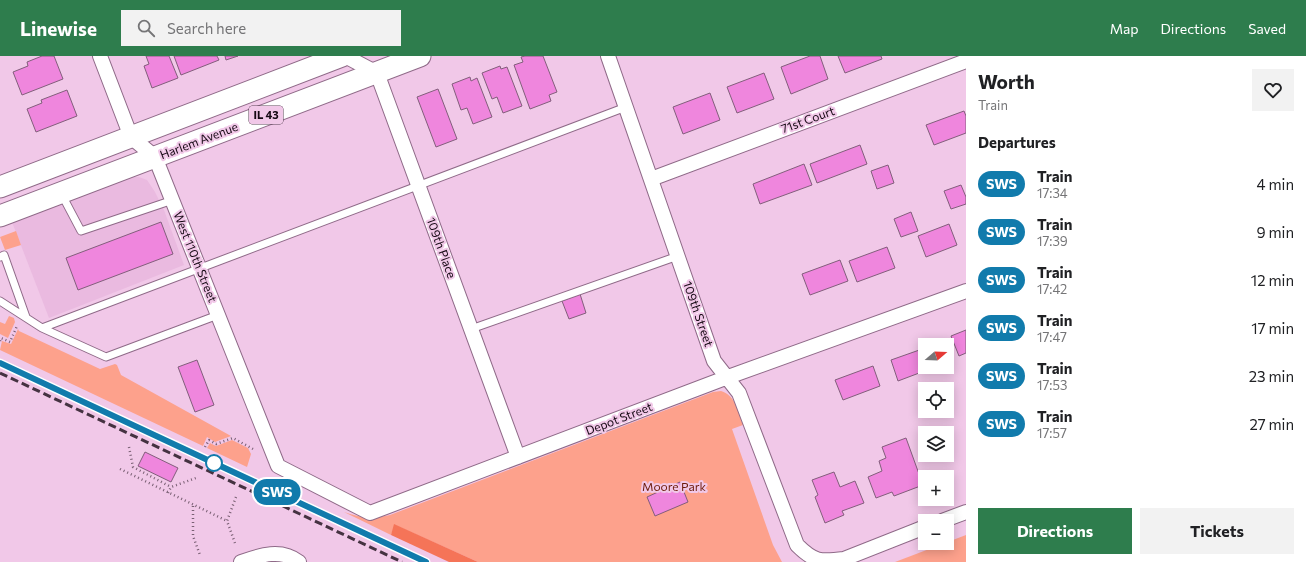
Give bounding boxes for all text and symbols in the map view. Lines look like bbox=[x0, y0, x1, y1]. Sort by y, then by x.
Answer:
search box bbox=[121, 10, 401, 46]
text: Linewise bbox=[20, 17, 97, 40]
icon: search bbox=[135, 17, 157, 39]
text: Search here bbox=[167, 19, 246, 37]
text: Map bbox=[1110, 20, 1139, 37]
text: Directions bbox=[1161, 20, 1226, 37]
text: Saved bbox=[1248, 20, 1286, 37]
button: heart bbox=[1252, 69, 1294, 111]
text: Worth bbox=[978, 70, 1035, 93]
text: Train bbox=[978, 97, 1008, 113]
street label: 71st Court bbox=[779, 103, 836, 135]
road number: IL 43 bbox=[249, 106, 283, 124]
street label: Harlem Avenue bbox=[158, 119, 240, 161]
text: Departures bbox=[978, 133, 1056, 151]
text: Train bbox=[1037, 167, 1072, 185]
text: SWS bbox=[986, 175, 1017, 192]
text: 4 min bbox=[1257, 175, 1294, 193]
text: 17:34 bbox=[1037, 185, 1068, 201]
street label: West 110th Street bbox=[171, 209, 221, 304]
street label: 109th Place bbox=[425, 215, 459, 280]
text: Train bbox=[1037, 215, 1072, 233]
text: SWS bbox=[986, 223, 1017, 240]
text: 9 min bbox=[1256, 223, 1294, 241]
text: 17:39 bbox=[1037, 233, 1068, 249]
text: Train bbox=[1037, 263, 1072, 281]
text: SWS bbox=[986, 271, 1017, 288]
text: 12 min bbox=[1251, 271, 1294, 289]
street label: 109th Street bbox=[681, 279, 717, 348]
text: 17:42 bbox=[1037, 281, 1067, 297]
text: Train bbox=[1037, 311, 1072, 329]
text: SWS bbox=[986, 319, 1017, 336]
text: 17 min bbox=[1251, 319, 1294, 337]
text: 17:47 bbox=[1037, 329, 1067, 345]
north arrow bbox=[918, 338, 954, 374]
map controls bbox=[918, 338, 954, 550]
text: Train bbox=[1037, 359, 1072, 377]
text: SWS bbox=[986, 367, 1017, 384]
text: 23 min bbox=[1249, 367, 1294, 385]
text: 17:53 bbox=[1037, 377, 1067, 393]
button: locate bbox=[918, 382, 954, 418]
street label: Depot Street bbox=[583, 399, 654, 437]
text: Train bbox=[1037, 407, 1072, 425]
text: SWS bbox=[986, 415, 1017, 432]
text: 27 min bbox=[1249, 415, 1294, 433]
text: 17:57 bbox=[1037, 425, 1067, 441]
button: layers bbox=[918, 426, 954, 462]
unlabelled marker bbox=[205, 454, 223, 472]
button: + bbox=[918, 470, 954, 506]
line badge: SWS bbox=[254, 479, 300, 505]
park label: Moore Park bbox=[642, 479, 707, 493]
text: SWS bbox=[262, 483, 292, 500]
button: Directions bbox=[978, 508, 1132, 554]
button: Tickets bbox=[1140, 508, 1294, 554]
button: − bbox=[918, 514, 954, 550]

